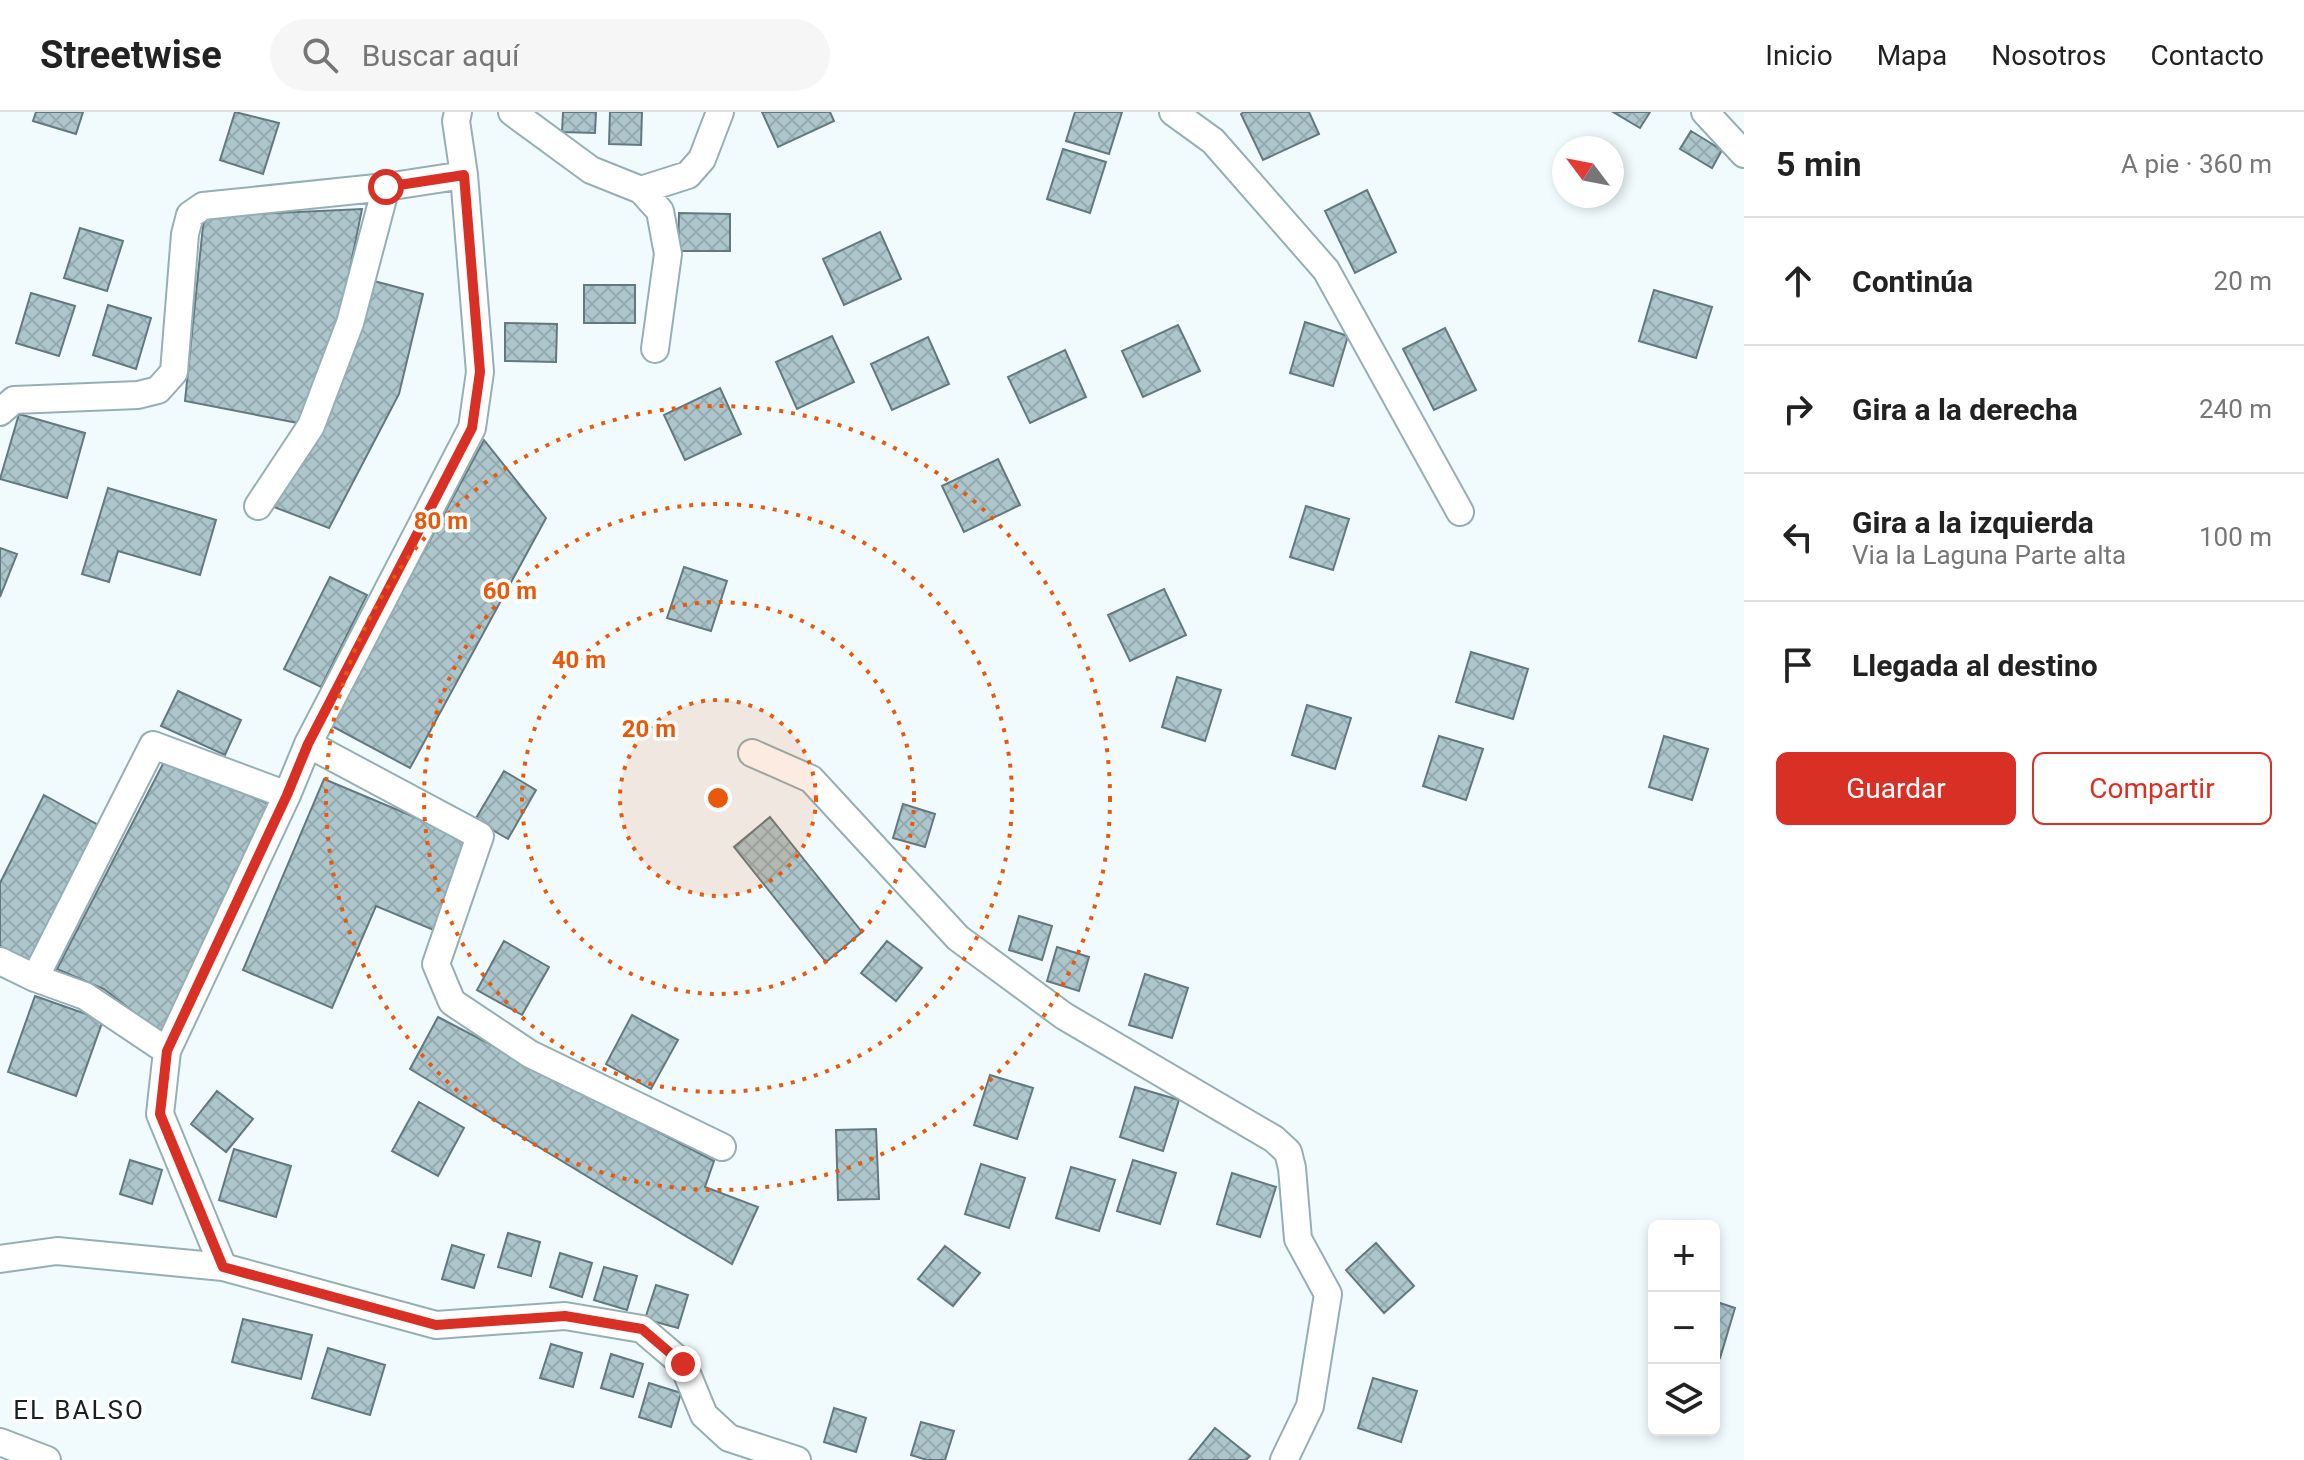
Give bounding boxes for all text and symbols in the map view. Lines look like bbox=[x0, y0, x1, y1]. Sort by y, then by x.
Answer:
search box bbox=[270, 19, 830, 91]
text: Streetwise bbox=[40, 33, 222, 77]
icon: search bbox=[298, 33, 342, 77]
text: Buscar aquí bbox=[362, 38, 519, 73]
text: Inicio bbox=[1765, 39, 1833, 72]
text: Mapa bbox=[1877, 39, 1947, 72]
text: Nosotros bbox=[1991, 39, 2106, 72]
text: Contacto bbox=[2150, 39, 2264, 72]
north arrow bbox=[1552, 136, 1624, 208]
text: 5 min bbox=[1776, 144, 1861, 184]
text: A pie · 360 m bbox=[2121, 149, 2272, 179]
route start bbox=[368, 169, 404, 205]
icon: ahead bbox=[1776, 259, 1820, 303]
text: Continúa bbox=[1852, 264, 1973, 299]
text: 20 m bbox=[2214, 266, 2272, 296]
icon: right bbox=[1776, 387, 1820, 431]
text: Gira a la derecha bbox=[1852, 392, 2078, 427]
text: 240 m bbox=[2199, 394, 2272, 424]
text: Gira a la izquierda bbox=[1852, 505, 2094, 540]
text: 80 m bbox=[414, 507, 468, 535]
icon: left bbox=[1776, 515, 1820, 559]
text: 100 m bbox=[2199, 522, 2272, 552]
text: Via la Laguna Parte alta bbox=[1852, 540, 2126, 570]
text: 60 m bbox=[483, 577, 537, 605]
icon: arrive bbox=[1776, 643, 1820, 687]
text: 40 m bbox=[552, 646, 606, 674]
text: Llegada al destino bbox=[1852, 648, 2098, 683]
text: 20 m bbox=[622, 715, 676, 743]
button: Guardar bbox=[1776, 752, 2016, 825]
button: Compartir bbox=[2032, 752, 2272, 825]
centre of rings bbox=[704, 784, 732, 812]
map controls bbox=[1648, 1220, 1720, 1436]
button: + bbox=[1648, 1220, 1720, 1292]
button: − bbox=[1648, 1292, 1720, 1364]
route end bbox=[665, 1346, 701, 1382]
button: layers bbox=[1648, 1364, 1720, 1436]
district label: EL BALSO bbox=[13, 1395, 145, 1425]

